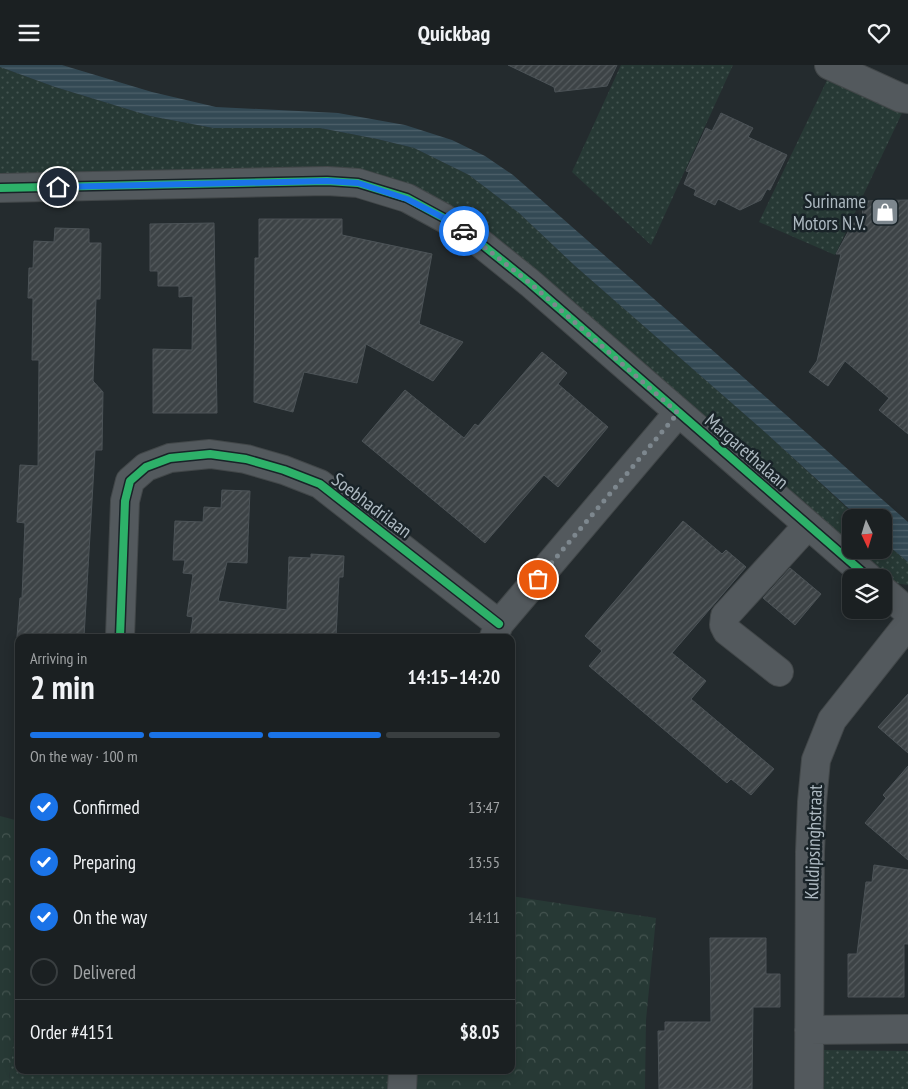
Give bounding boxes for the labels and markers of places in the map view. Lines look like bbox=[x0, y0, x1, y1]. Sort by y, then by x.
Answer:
pin bbox=[37, 166, 79, 208]
place label: Suriname Motors N.V. bbox=[793, 189, 866, 235]
shop icon: Suriname Motors N.V. bbox=[870, 197, 900, 227]
pin bbox=[517, 558, 559, 600]

